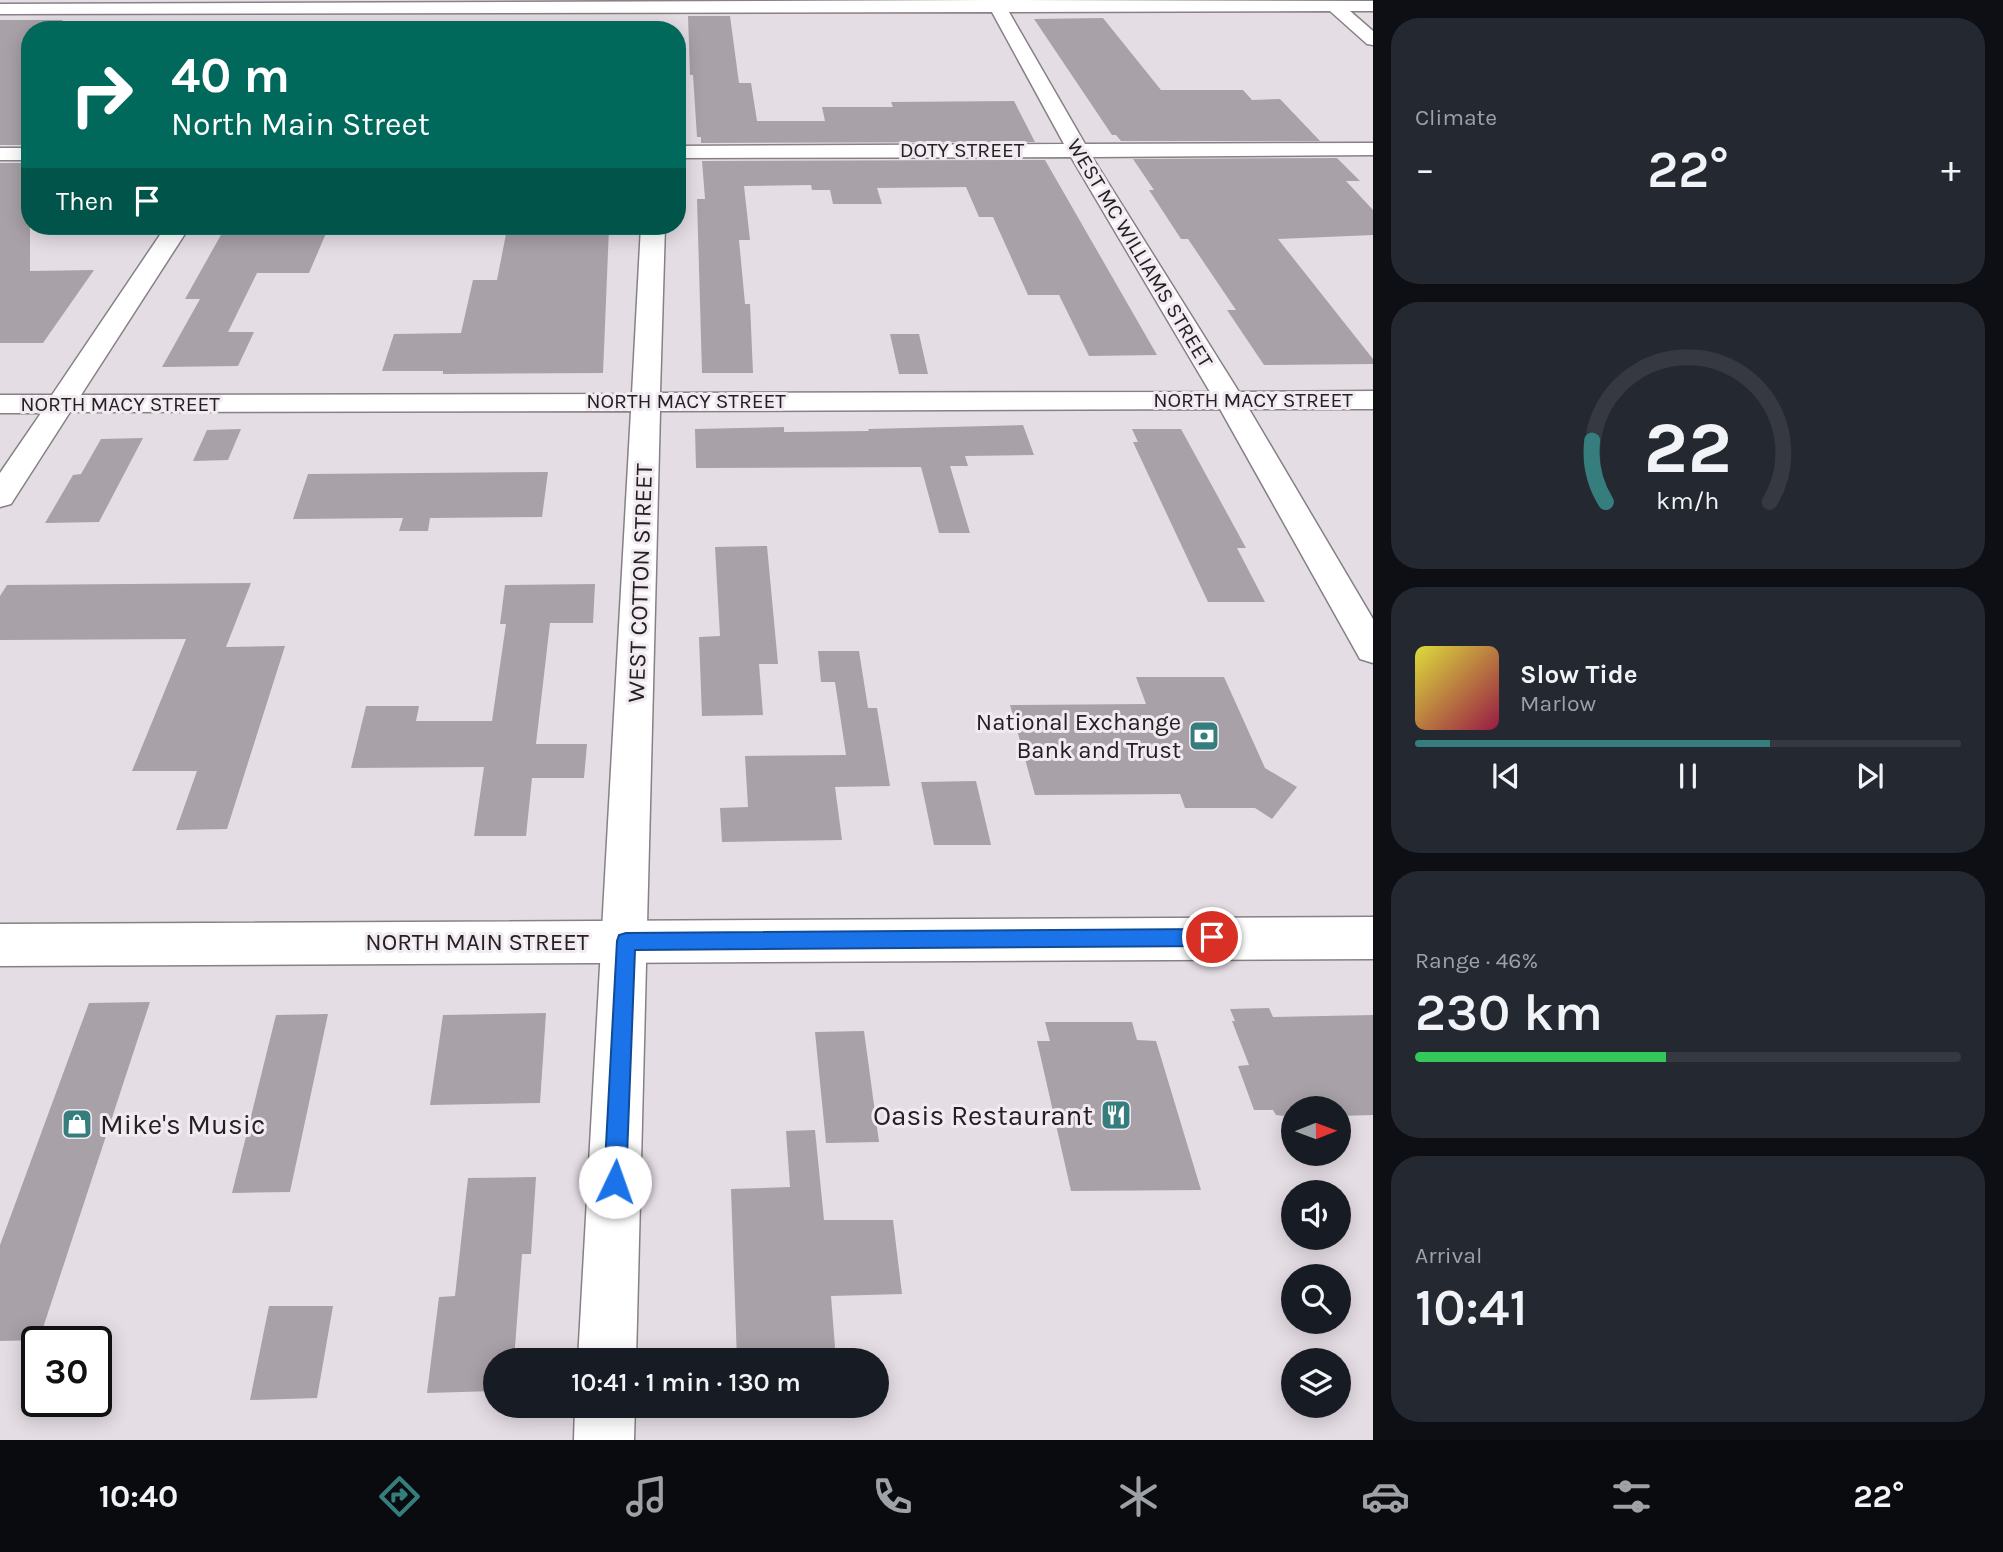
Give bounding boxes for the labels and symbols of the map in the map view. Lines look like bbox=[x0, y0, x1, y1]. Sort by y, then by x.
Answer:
street label: WEST MC WILLIAMS STREET bbox=[1062, 134, 1218, 372]
street label: DOTY STREET bbox=[900, 138, 1025, 162]
street label: NORTH MACY STREET bbox=[1153, 388, 1353, 412]
street label: NORTH MACY STREET bbox=[586, 389, 786, 413]
street label: NORTH MACY STREET bbox=[20, 392, 220, 416]
street label: WEST COTTON STREET bbox=[622, 463, 658, 703]
place label: National Exchange Bank and Trust bbox=[976, 708, 1181, 764]
bank icon: National Exchange Bank and Trust bbox=[1187, 719, 1221, 753]
pin bbox=[1182, 907, 1242, 967]
street label: NORTH MAIN STREET bbox=[365, 928, 589, 956]
north arrow bbox=[1281, 1096, 1351, 1166]
restaurant icon: Oasis Restaurant bbox=[1099, 1098, 1133, 1132]
place label: Oasis Restaurant bbox=[873, 1099, 1093, 1132]
shop icon: Mike's Music bbox=[60, 1107, 94, 1141]
place label: Mike's Music bbox=[100, 1108, 266, 1141]
position arrow bbox=[578, 1145, 652, 1219]
speed limit sign: 30 bbox=[21, 1326, 112, 1417]

